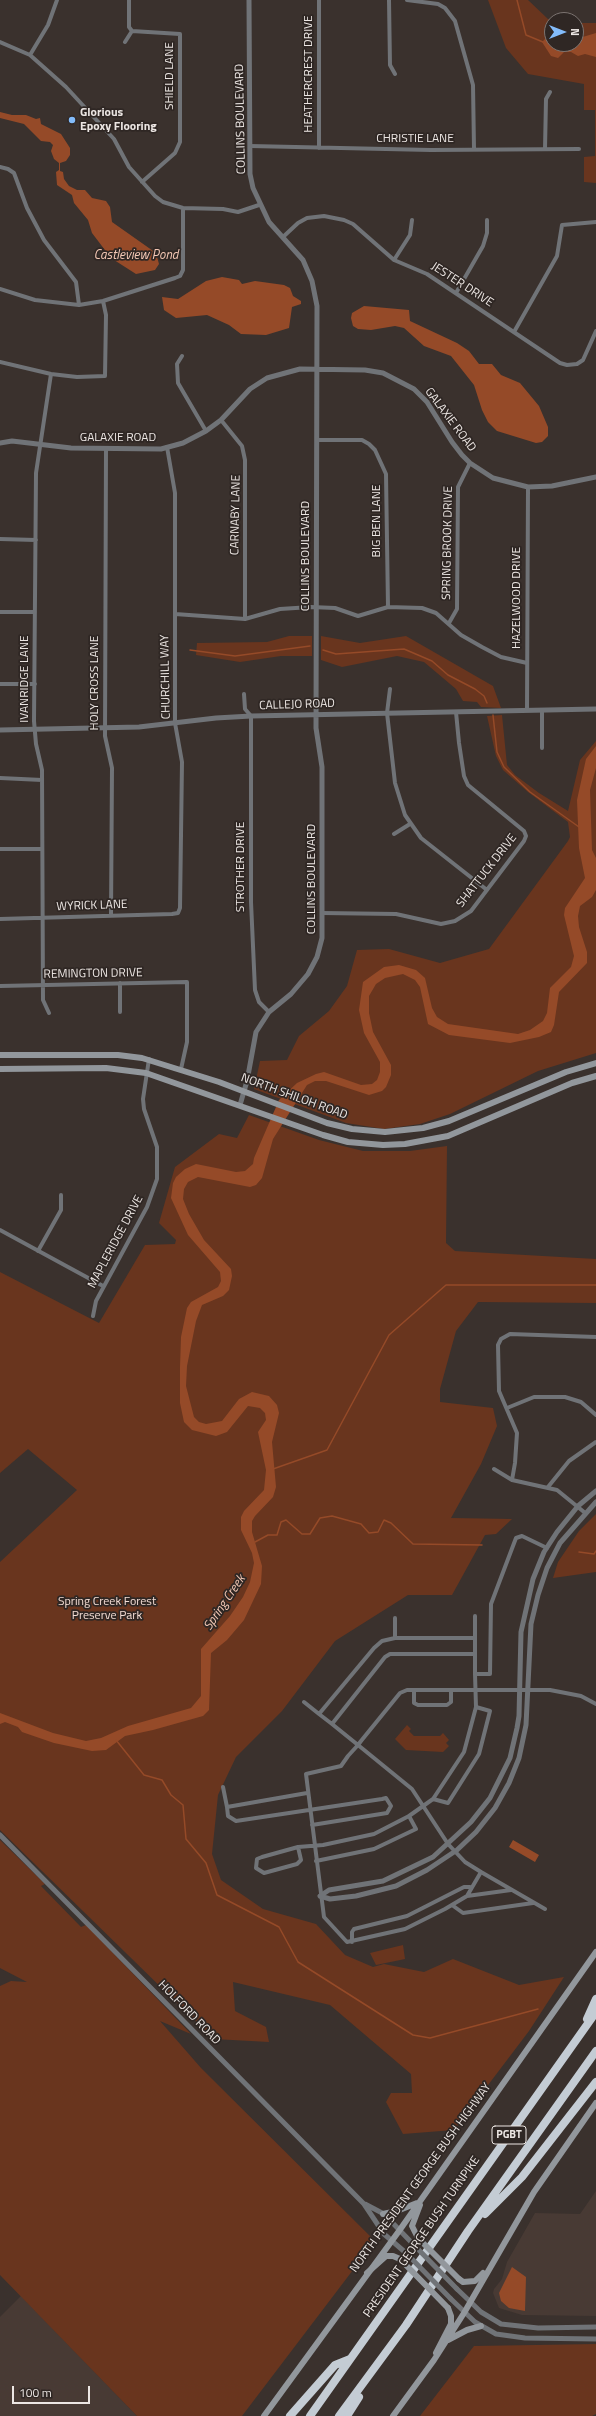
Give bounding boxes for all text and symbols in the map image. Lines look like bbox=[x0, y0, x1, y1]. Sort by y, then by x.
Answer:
north arrow bbox=[544, 12, 584, 52]
street label: HEATHERCREST DRIVE bbox=[302, 15, 316, 133]
text: N bbox=[567, 28, 583, 36]
street label: SHIELD LANE bbox=[163, 42, 177, 110]
street label: COLLINS BOULEVARD bbox=[233, 64, 249, 174]
place label: Glorious Epoxy Flooring bbox=[80, 106, 157, 134]
marker: Glorious Epoxy Flooring bbox=[67, 115, 77, 125]
street label: CHRISTIE LANE bbox=[376, 132, 454, 146]
water label: Castleview Pond bbox=[94, 248, 178, 264]
street label: JESTER DRIVE bbox=[428, 260, 496, 310]
street label: GALAXIE ROAD bbox=[421, 385, 479, 455]
street label: GALAXIE ROAD bbox=[80, 431, 156, 445]
street label: CARNABY LANE bbox=[228, 475, 244, 555]
street label: BIG BEN LANE bbox=[370, 485, 384, 557]
street label: SPRING BROOK DRIVE bbox=[440, 486, 456, 600]
street label: COLLINS BOULEVARD bbox=[299, 501, 313, 611]
street label: HAZELWOOD DRIVE bbox=[510, 547, 524, 649]
street label: CHURCHILL WAY bbox=[158, 634, 174, 720]
street label: IVANRIDGE LANE bbox=[18, 635, 32, 723]
street label: HOLY CROSS LANE bbox=[88, 636, 102, 730]
street label: CALLEJO ROAD bbox=[259, 696, 335, 714]
street label: STROTHER DRIVE bbox=[234, 822, 248, 912]
street label: COLLINS BOULEVARD bbox=[305, 824, 319, 934]
street label: SHATTUCK DRIVE bbox=[454, 831, 520, 911]
street label: WYRICK LANE bbox=[56, 898, 128, 914]
street label: REMINGTON DRIVE bbox=[43, 966, 143, 982]
street label: NORTH SHILOH ROAD bbox=[239, 1071, 349, 1123]
street label: MAPLERIDGE DRIVE bbox=[85, 1193, 147, 1291]
water label: Spring Creek bbox=[201, 1572, 249, 1634]
park label: Spring Creek Forest Preserve Park bbox=[58, 1595, 156, 1623]
street label: HOLFORD ROAD bbox=[155, 1978, 223, 2048]
street label: NORTH PRESIDENT GEORGE BUSH HIGHWAY bbox=[347, 2080, 495, 2276]
road number: PGBT bbox=[492, 2126, 526, 2144]
street label: PRESIDENT GEORGE BUSH TURNPIKE bbox=[361, 2154, 483, 2320]
scale bar bbox=[14, 2378, 92, 2404]
text: 100 m bbox=[19, 2383, 52, 2402]

